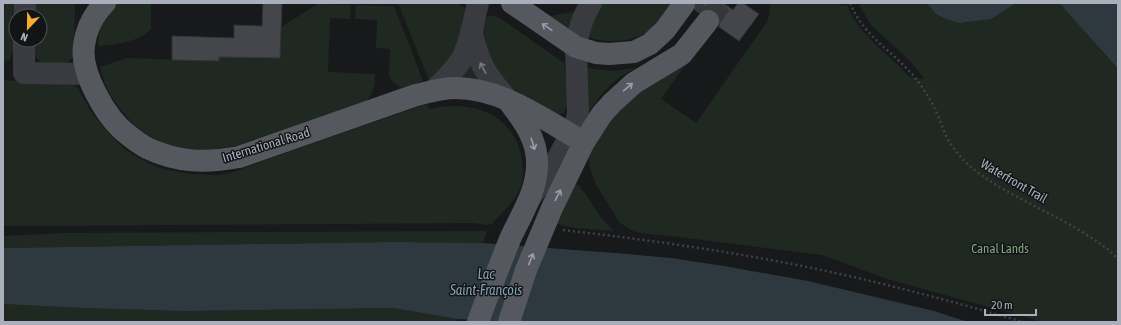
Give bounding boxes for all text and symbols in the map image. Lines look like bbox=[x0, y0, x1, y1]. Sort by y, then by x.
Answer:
north arrow bbox=[8, 8, 48, 48]
one-way arrow bbox=[542, 23, 553, 31]
text: N bbox=[19, 30, 30, 44]
one-way arrow bbox=[479, 62, 487, 74]
one-way arrow bbox=[623, 83, 634, 92]
street label: International Road bbox=[221, 125, 311, 165]
one-way arrow bbox=[530, 137, 537, 150]
street label: Waterfront Trail bbox=[978, 156, 1051, 206]
one-way arrow bbox=[555, 190, 562, 202]
park label: Canal Lands bbox=[971, 241, 1029, 256]
one-way arrow bbox=[527, 253, 535, 265]
water label: Lac Saint-François bbox=[449, 266, 522, 298]
scale bar bbox=[985, 291, 1036, 317]
text: 20 m bbox=[991, 298, 1013, 312]

